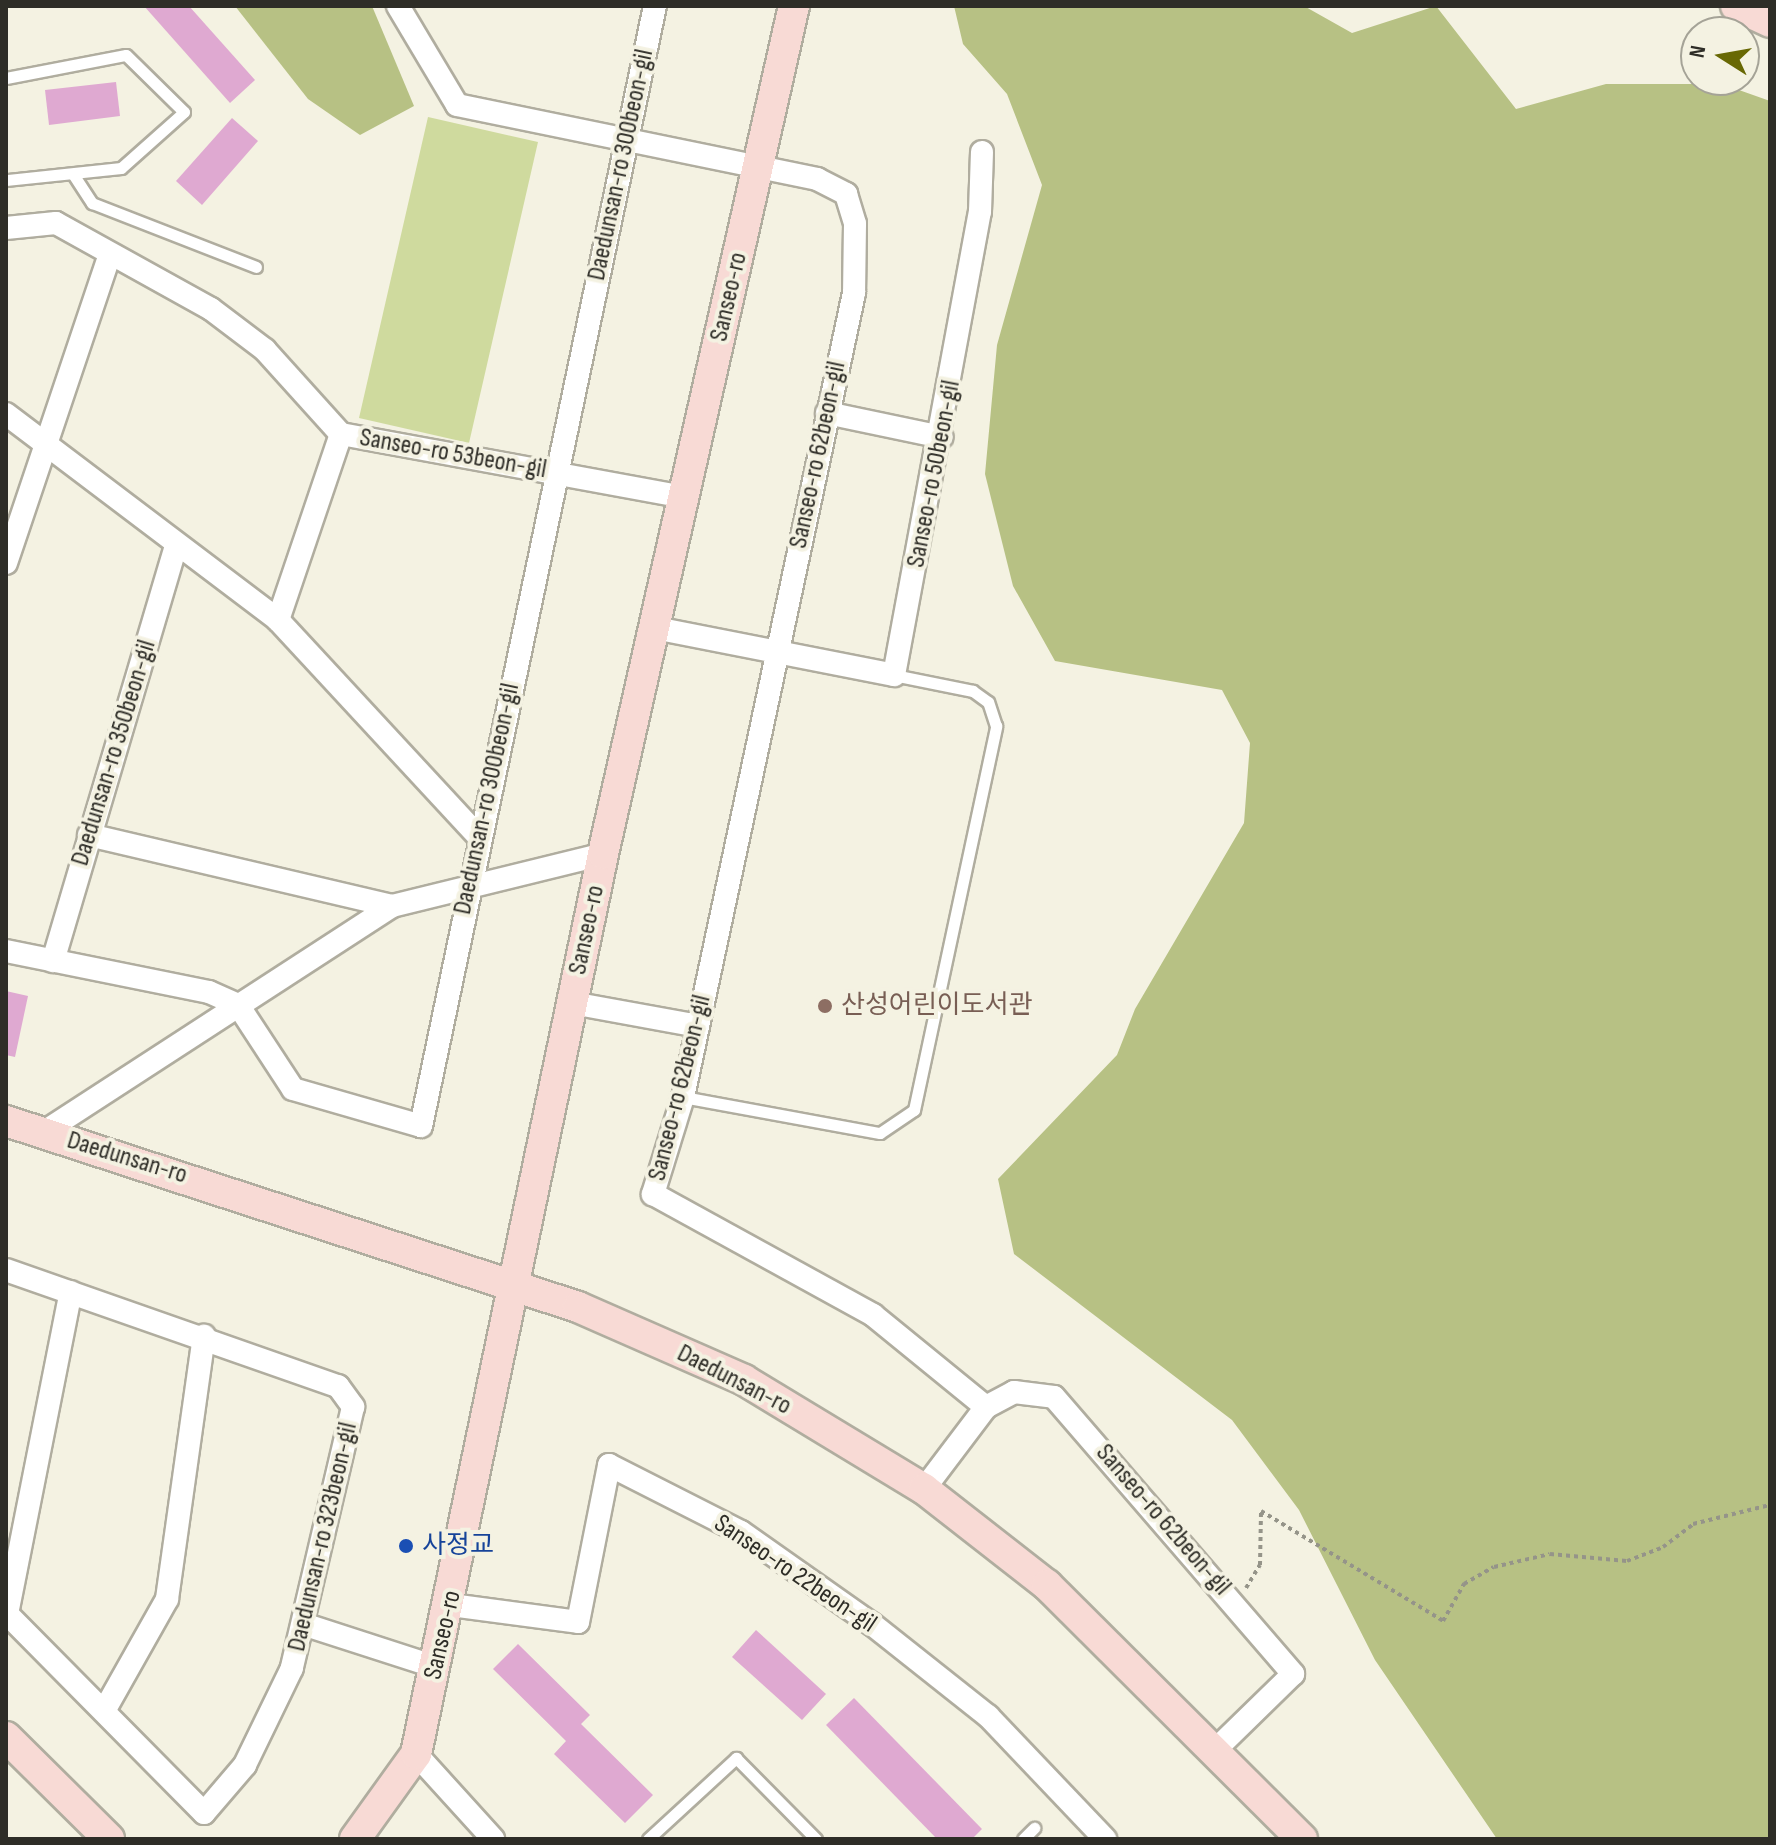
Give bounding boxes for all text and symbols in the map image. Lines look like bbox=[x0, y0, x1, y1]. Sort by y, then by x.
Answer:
north arrow bbox=[1680, 16, 1760, 96]
text: N bbox=[1684, 43, 1712, 60]
street label: Daedunsan-ro 300beon-gil bbox=[581, 47, 661, 283]
street label: Sanseo-ro bbox=[704, 250, 754, 344]
street label: Sanseo-ro 62beon-gil bbox=[783, 359, 853, 551]
street label: Sanseo-ro 50beon-gil bbox=[901, 378, 967, 570]
street label: Sanseo-ro 53beon-gil bbox=[357, 422, 549, 486]
street label: Daedunsan-ro 350beon-gil bbox=[65, 637, 163, 869]
street label: Daedunsan-ro 300beon-gil bbox=[447, 681, 527, 917]
street label: Sanseo-ro bbox=[562, 883, 612, 977]
place label: 산성어린이도서관 bbox=[841, 990, 1032, 1022]
street label: Sanseo-ro 62beon-gil bbox=[642, 992, 718, 1184]
marker: 산성어린이도서관 bbox=[816, 997, 834, 1015]
street label: Daedunsan-ro bbox=[63, 1125, 191, 1191]
street label: Daedunsan-ro bbox=[672, 1338, 796, 1422]
street label: Daedunsan-ro 323beon-gil bbox=[282, 1420, 364, 1654]
street label: Sanseo-ro 62beon-gil bbox=[1089, 1438, 1237, 1602]
street label: Sanseo-ro 22beon-gil bbox=[708, 1508, 882, 1640]
place label: 사정교 bbox=[422, 1530, 494, 1562]
marker: 사정교 bbox=[397, 1537, 415, 1555]
street label: Sanseo-ro bbox=[418, 1588, 468, 1682]

